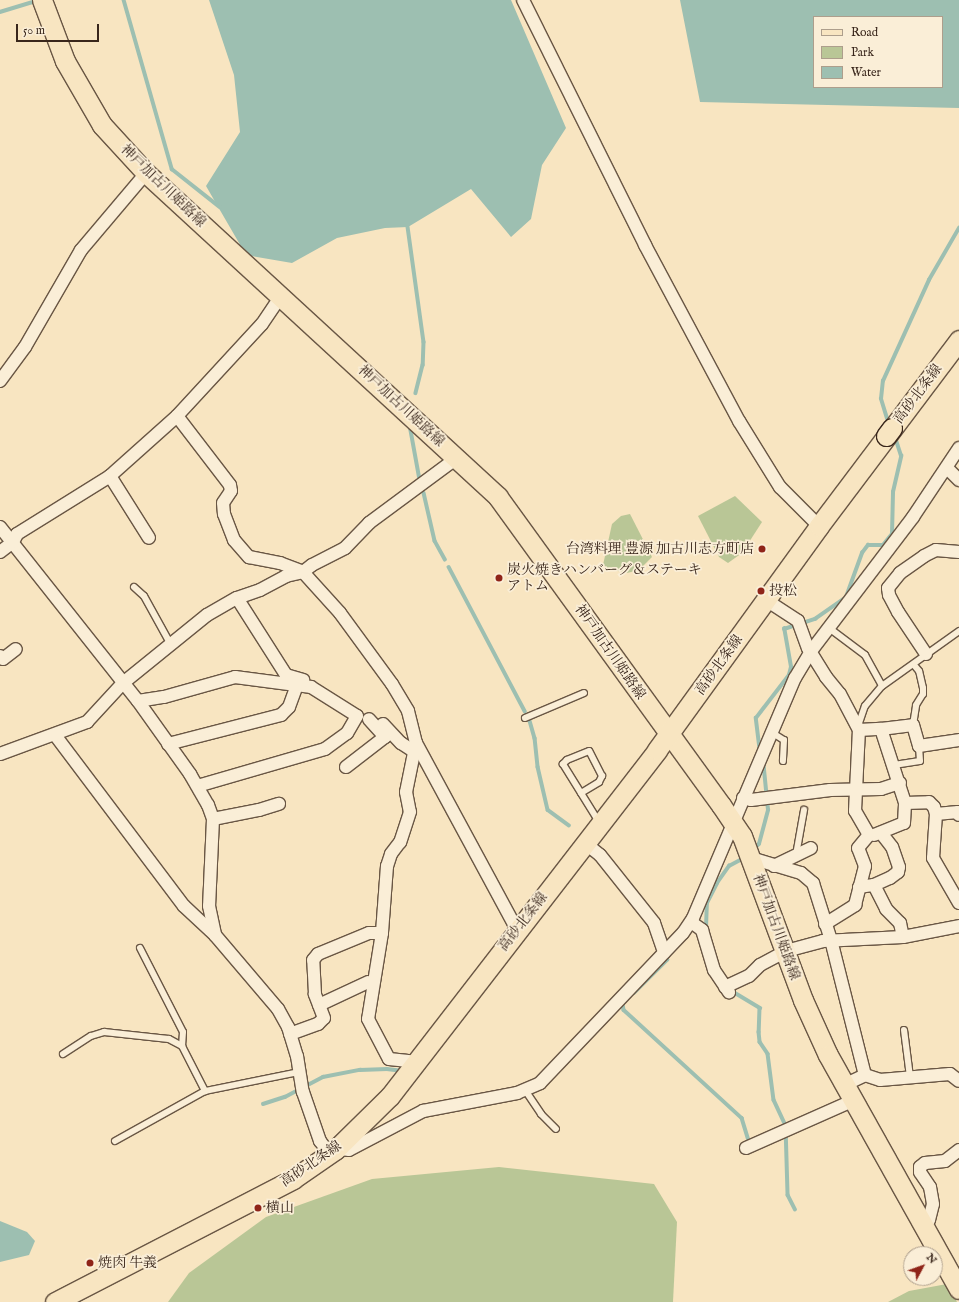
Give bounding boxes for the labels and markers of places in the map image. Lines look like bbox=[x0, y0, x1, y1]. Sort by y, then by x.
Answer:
place label: 台湾料理 豊源 加古川志方町店 bbox=[566, 541, 754, 557]
marker: 台湾料理 豊源 加古川志方町店 bbox=[757, 544, 767, 554]
place label: 炭火焼きハンバーグ＆ステーキ アトム bbox=[507, 562, 703, 594]
marker: 炭火焼きハンバーグ＆ステーキ アトム bbox=[494, 573, 504, 583]
place label: 投松 bbox=[769, 583, 797, 599]
marker: 投松 bbox=[756, 586, 766, 596]
place label: 横山 bbox=[266, 1200, 294, 1216]
marker: 横山 bbox=[253, 1203, 263, 1213]
place label: 焼肉 牛義 bbox=[98, 1255, 157, 1271]
marker: 焼肉 牛義 bbox=[85, 1258, 95, 1268]

